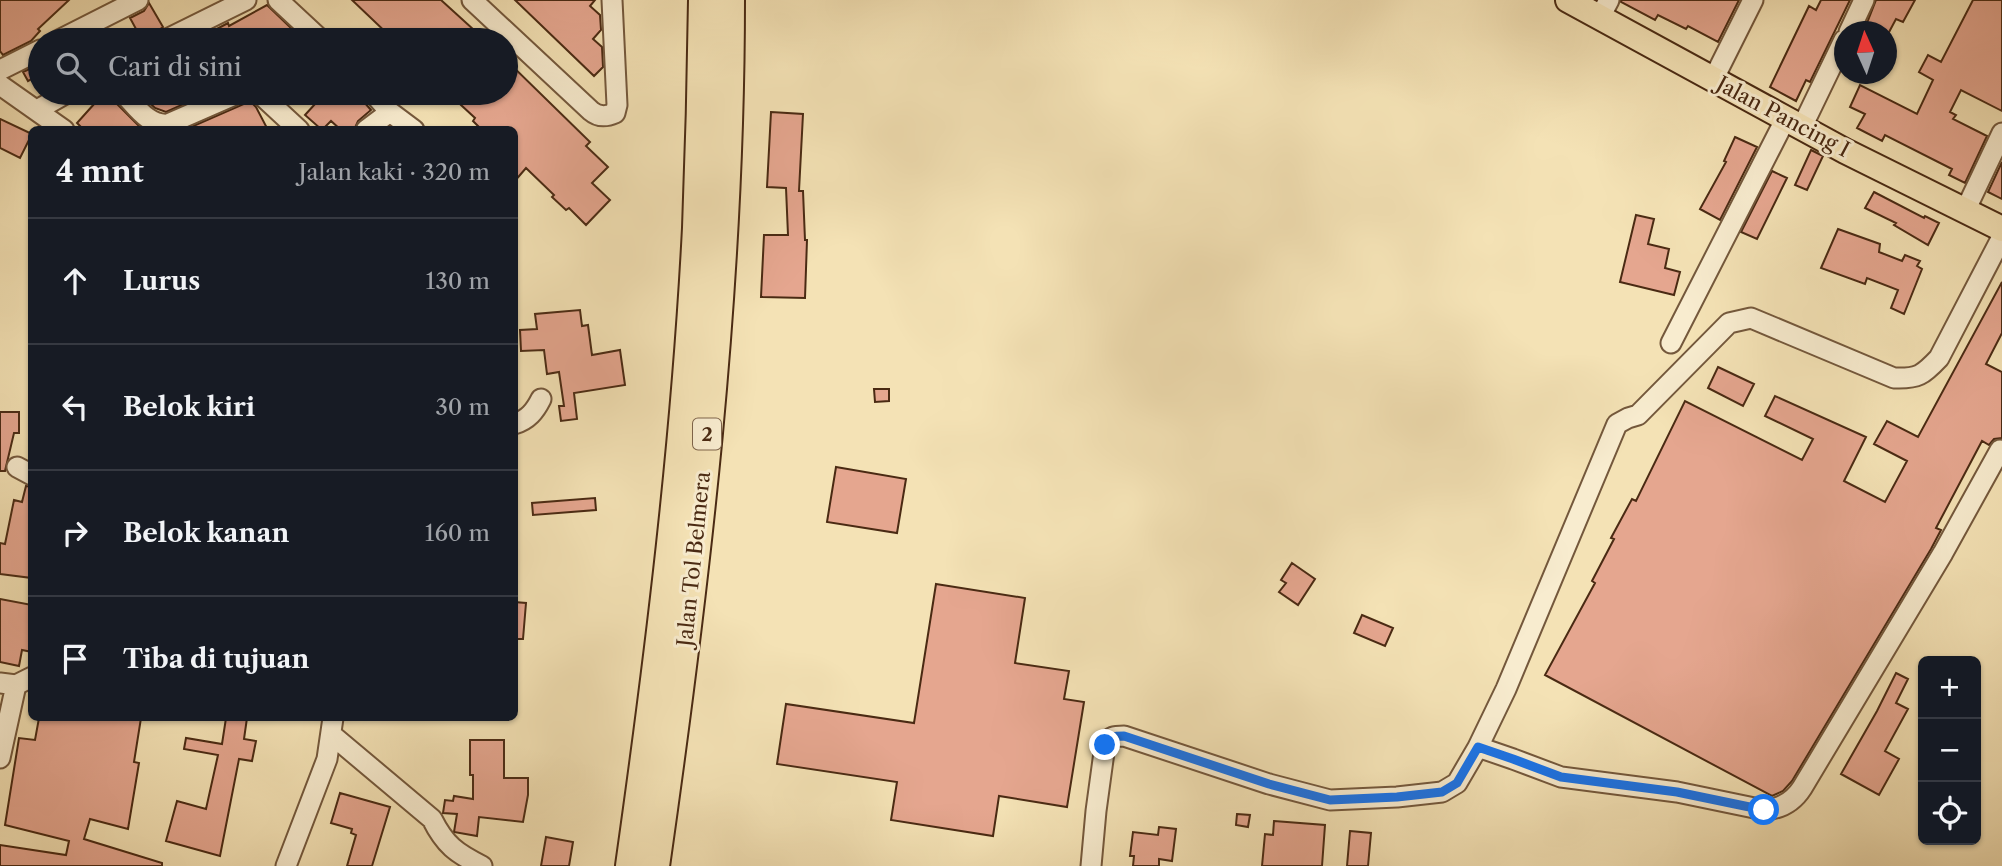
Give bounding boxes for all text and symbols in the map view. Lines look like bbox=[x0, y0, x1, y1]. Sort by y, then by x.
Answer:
north arrow bbox=[1834, 21, 1897, 84]
search box bbox=[28, 28, 518, 105]
icon: search bbox=[52, 48, 90, 86]
text: Cari di sini bbox=[108, 51, 242, 83]
street label: Jalan Pancing I bbox=[1710, 70, 1854, 162]
text: 4 mnt bbox=[56, 153, 144, 190]
text: Jalan kaki · 320 m bbox=[299, 158, 490, 186]
icon: ahead bbox=[56, 262, 94, 300]
text: Lurus bbox=[123, 265, 200, 297]
text: 130 m bbox=[426, 267, 490, 295]
icon: left bbox=[56, 388, 94, 426]
text: Belok kiri bbox=[123, 391, 255, 423]
text: 30 m bbox=[435, 393, 490, 421]
road number: 2 bbox=[693, 418, 721, 449]
street label: Jalan Tol Belmera bbox=[672, 469, 715, 651]
icon: right bbox=[56, 514, 94, 552]
text: Belok kanan bbox=[123, 517, 289, 549]
text: 160 m bbox=[425, 519, 490, 547]
icon: arrive bbox=[56, 640, 94, 678]
text: Tiba di tujuan bbox=[123, 643, 309, 675]
map controls bbox=[1918, 656, 1981, 845]
button: + bbox=[1918, 656, 1981, 719]
button: − bbox=[1918, 719, 1981, 782]
route end bbox=[1089, 729, 1120, 760]
button: locate bbox=[1918, 782, 1981, 845]
route start bbox=[1748, 794, 1779, 825]

